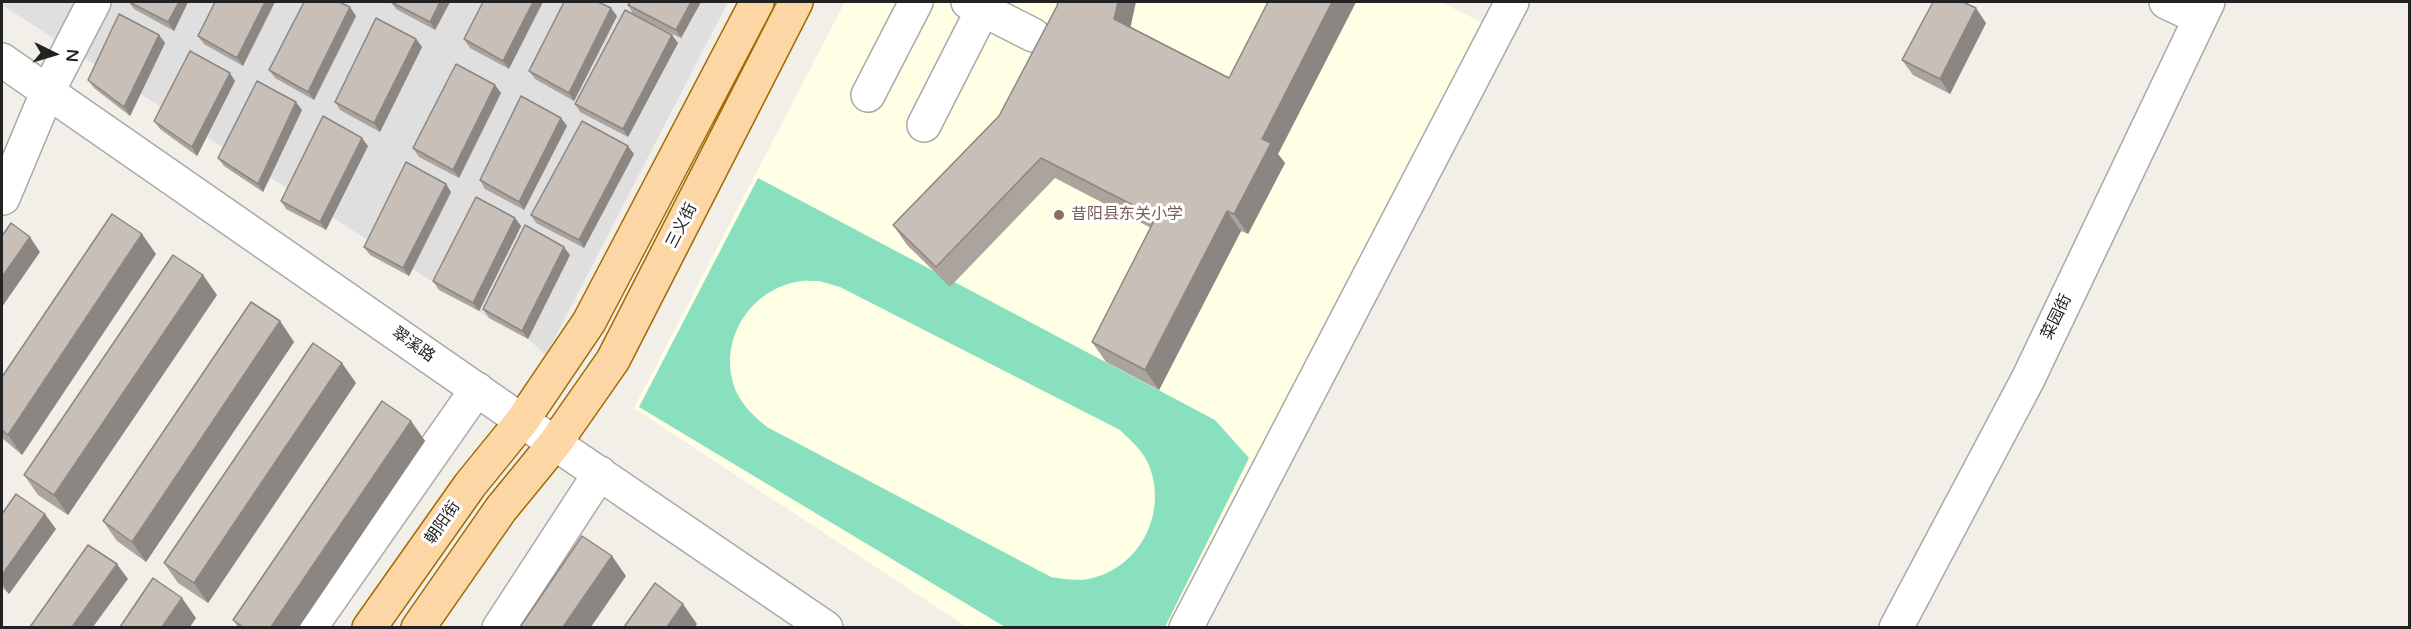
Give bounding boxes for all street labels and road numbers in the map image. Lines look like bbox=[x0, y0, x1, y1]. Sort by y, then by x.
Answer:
street label: 三义街 bbox=[663, 200, 701, 252]
street label: 菜园街 bbox=[2038, 291, 2076, 343]
street label: 翠溪路 bbox=[388, 323, 438, 367]
street label: 朝阳街 bbox=[421, 498, 465, 548]

